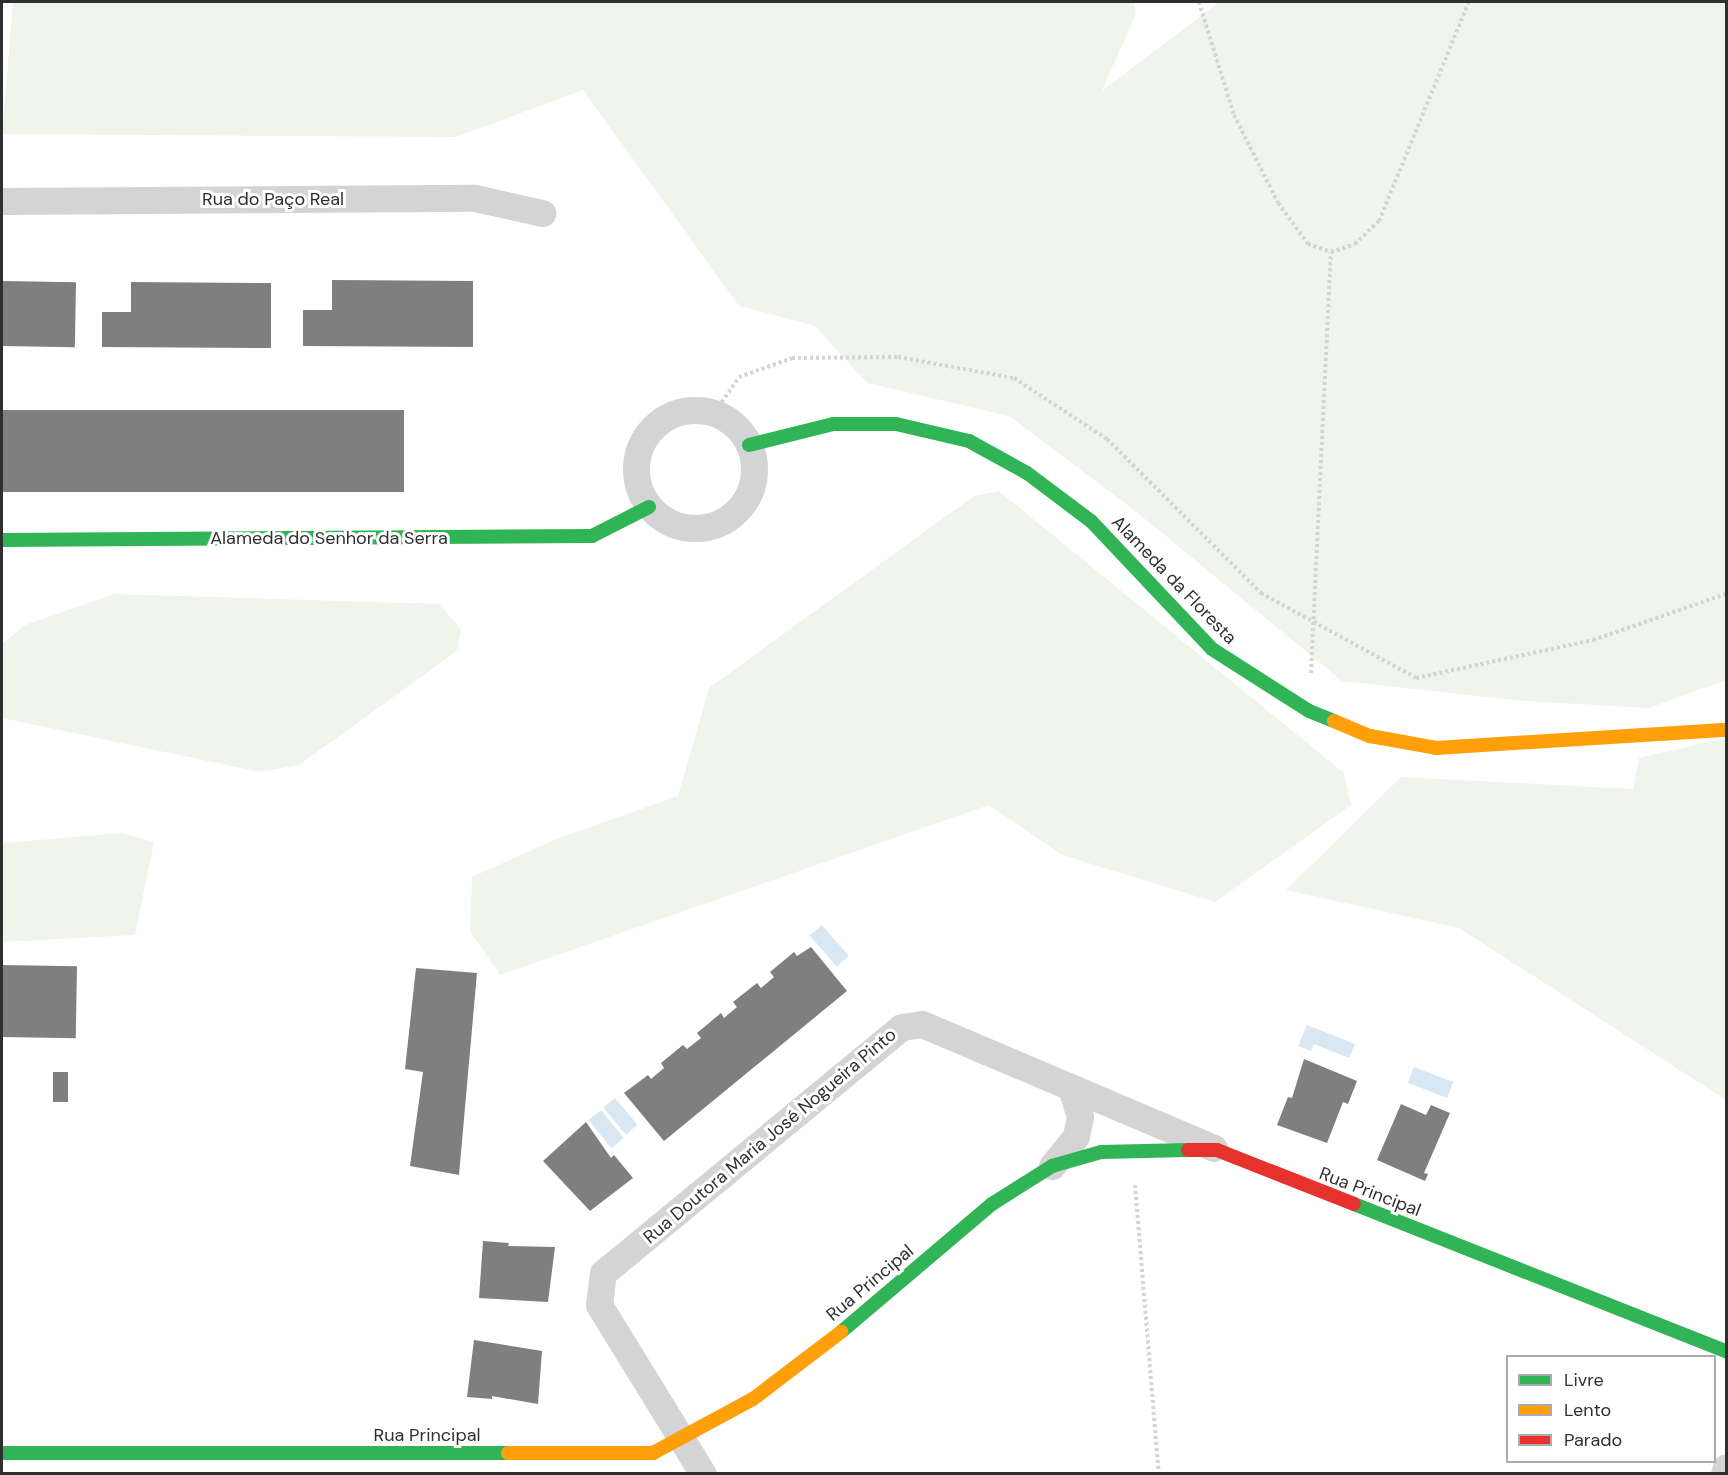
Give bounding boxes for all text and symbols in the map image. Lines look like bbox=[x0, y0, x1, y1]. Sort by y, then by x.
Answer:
street label: Rua do Paço Real bbox=[202, 188, 344, 210]
street label: Alameda da Floresta bbox=[1107, 511, 1241, 649]
street label: Alameda do Senhor da Serra bbox=[210, 527, 448, 549]
street label: Rua Doutora Maria José Nogueira Pinto bbox=[639, 1024, 901, 1248]
street label: Rua Principal bbox=[1316, 1163, 1424, 1221]
street label: Rua Principal bbox=[822, 1240, 918, 1326]
legend bbox=[1506, 1355, 1716, 1463]
text: Livre bbox=[1564, 1368, 1604, 1392]
text: Lento bbox=[1564, 1398, 1611, 1422]
street label: Rua Principal bbox=[373, 1424, 481, 1446]
text: Parado bbox=[1564, 1428, 1622, 1452]

